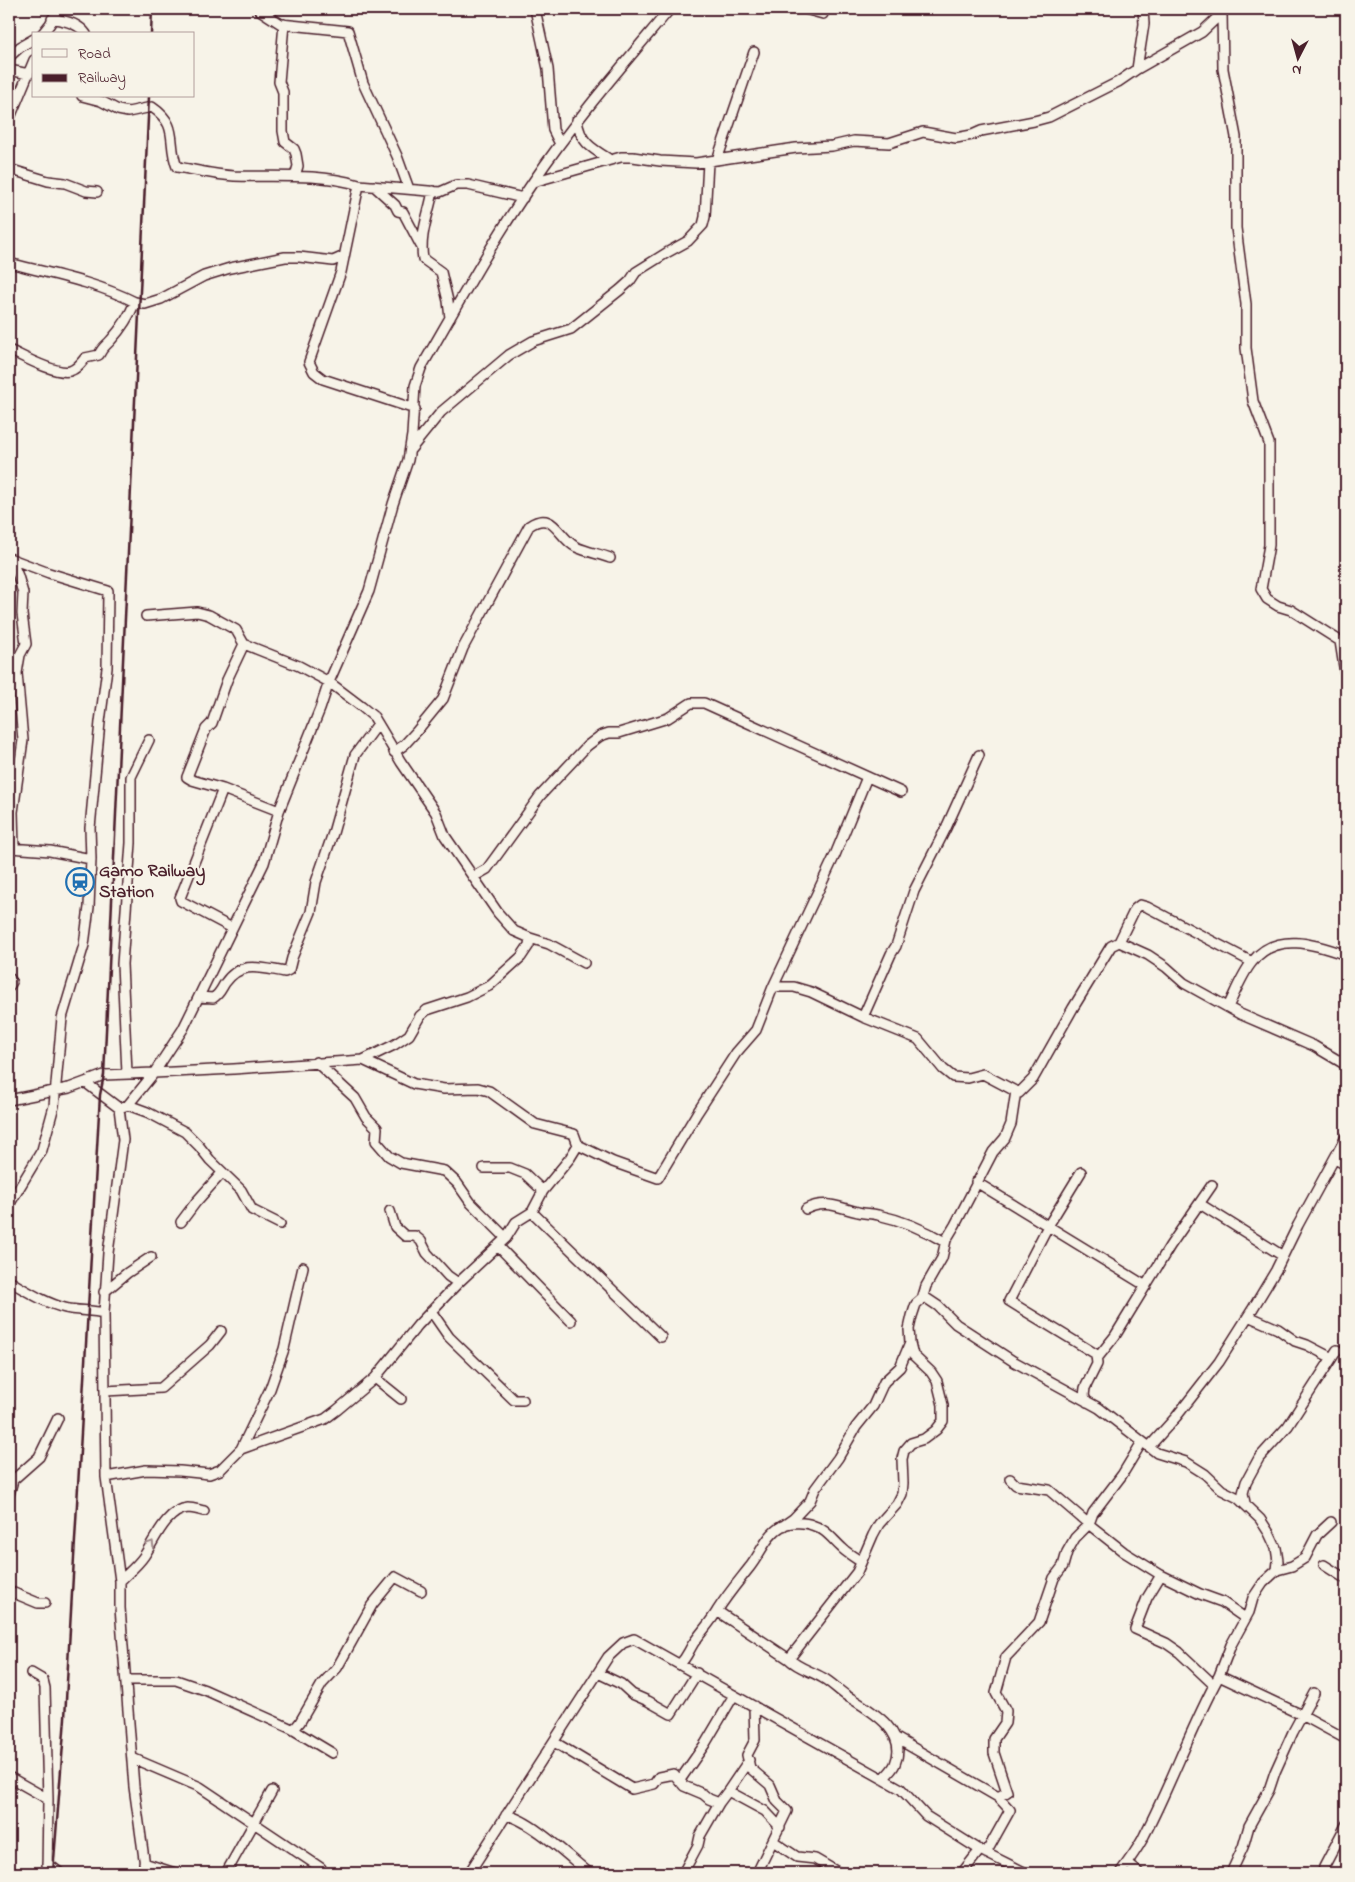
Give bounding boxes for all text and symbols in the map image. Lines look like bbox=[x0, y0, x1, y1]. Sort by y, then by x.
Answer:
legend bbox=[32, 32, 195, 98]
north arrow bbox=[1272, 32, 1322, 82]
text: Road bbox=[78, 43, 111, 65]
text: N bbox=[1291, 59, 1303, 80]
text: Railway bbox=[78, 67, 126, 90]
place label: Gamo Railway Station bbox=[99, 859, 205, 906]
station icon: Gamo Railway Station bbox=[65, 867, 95, 897]
one-way arrow bbox=[145, 1541, 155, 1550]

